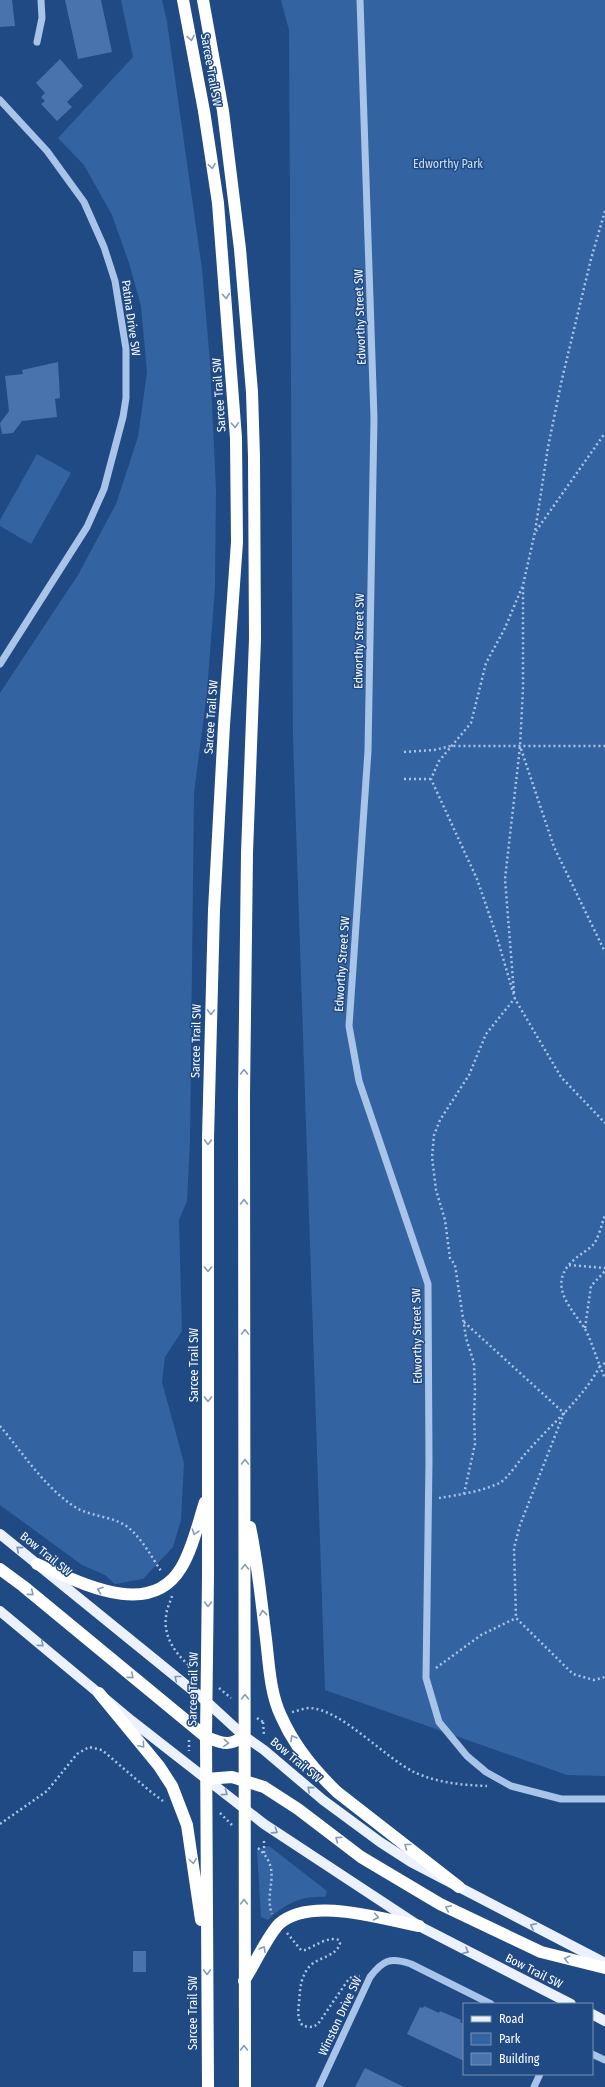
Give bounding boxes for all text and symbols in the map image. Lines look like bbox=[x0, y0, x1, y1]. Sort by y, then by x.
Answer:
street label: Sarcee Trail SW bbox=[198, 32, 224, 108]
one-way arrow bbox=[186, 35, 194, 41]
park label: Edworthy Park bbox=[413, 157, 483, 171]
one-way arrow bbox=[207, 163, 216, 169]
street label: Edworthy Street SW bbox=[351, 269, 369, 365]
street label: Patina Drive SW bbox=[119, 279, 143, 357]
one-way arrow bbox=[221, 293, 230, 299]
street label: Sarcee Trail SW bbox=[209, 358, 229, 432]
one-way arrow bbox=[231, 422, 239, 428]
street label: Edworthy Street SW bbox=[351, 593, 367, 689]
street label: Sarcee Trail SW bbox=[201, 680, 221, 754]
street label: Edworthy Street SW bbox=[332, 916, 352, 1012]
street label: Sarcee Trail SW bbox=[188, 1004, 204, 1078]
one-way arrow bbox=[206, 1009, 215, 1015]
one-way arrow bbox=[240, 1069, 248, 1075]
one-way arrow bbox=[204, 1139, 212, 1145]
one-way arrow bbox=[240, 1199, 248, 1205]
one-way arrow bbox=[204, 1266, 212, 1272]
street label: Edworthy Street SW bbox=[409, 1288, 425, 1384]
street label: Sarcee Trail SW bbox=[187, 1328, 201, 1402]
one-way arrow bbox=[241, 1329, 249, 1335]
one-way arrow bbox=[204, 1396, 212, 1402]
one-way arrow bbox=[241, 1459, 249, 1465]
one-way arrow bbox=[191, 1528, 199, 1535]
street label: Bow Trail SW bbox=[17, 1529, 75, 1579]
one-way arrow bbox=[16, 1546, 23, 1553]
one-way arrow bbox=[241, 1564, 249, 1570]
one-way arrow bbox=[97, 1586, 104, 1595]
one-way arrow bbox=[27, 1588, 34, 1595]
one-way arrow bbox=[204, 1601, 212, 1607]
one-way arrow bbox=[259, 1610, 268, 1616]
one-way arrow bbox=[37, 1640, 44, 1647]
street label: Sarcee Trail SW bbox=[185, 1652, 201, 1726]
one-way arrow bbox=[126, 1671, 134, 1678]
one-way arrow bbox=[174, 1676, 181, 1683]
one-way arrow bbox=[241, 1694, 249, 1700]
street label: Bow Trail SW bbox=[268, 1735, 324, 1785]
one-way arrow bbox=[290, 1735, 297, 1742]
one-way arrow bbox=[223, 1738, 229, 1747]
one-way arrow bbox=[137, 1740, 144, 1747]
one-way arrow bbox=[308, 1787, 315, 1794]
one-way arrow bbox=[221, 1788, 228, 1795]
one-way arrow bbox=[271, 1826, 278, 1833]
one-way arrow bbox=[335, 1837, 342, 1844]
one-way arrow bbox=[404, 1844, 411, 1851]
one-way arrow bbox=[188, 1858, 197, 1864]
one-way arrow bbox=[240, 1899, 248, 1905]
one-way arrow bbox=[444, 1905, 452, 1913]
one-way arrow bbox=[373, 1913, 379, 1921]
one-way arrow bbox=[530, 1923, 537, 1931]
one-way arrow bbox=[259, 1946, 266, 1953]
one-way arrow bbox=[462, 1946, 469, 1953]
street label: Bow Trail SW bbox=[503, 1951, 565, 1991]
one-way arrow bbox=[564, 1955, 570, 1963]
one-way arrow bbox=[203, 1969, 211, 1975]
street label: Winston Drive SW bbox=[316, 1974, 364, 2058]
street label: Sarcee Trail SW bbox=[186, 1976, 200, 2050]
legend bbox=[463, 2003, 593, 2075]
text: Road bbox=[499, 2012, 524, 2026]
text: Park bbox=[499, 2032, 521, 2046]
one-way arrow bbox=[240, 2045, 249, 2051]
text: Building bbox=[499, 2052, 540, 2066]

